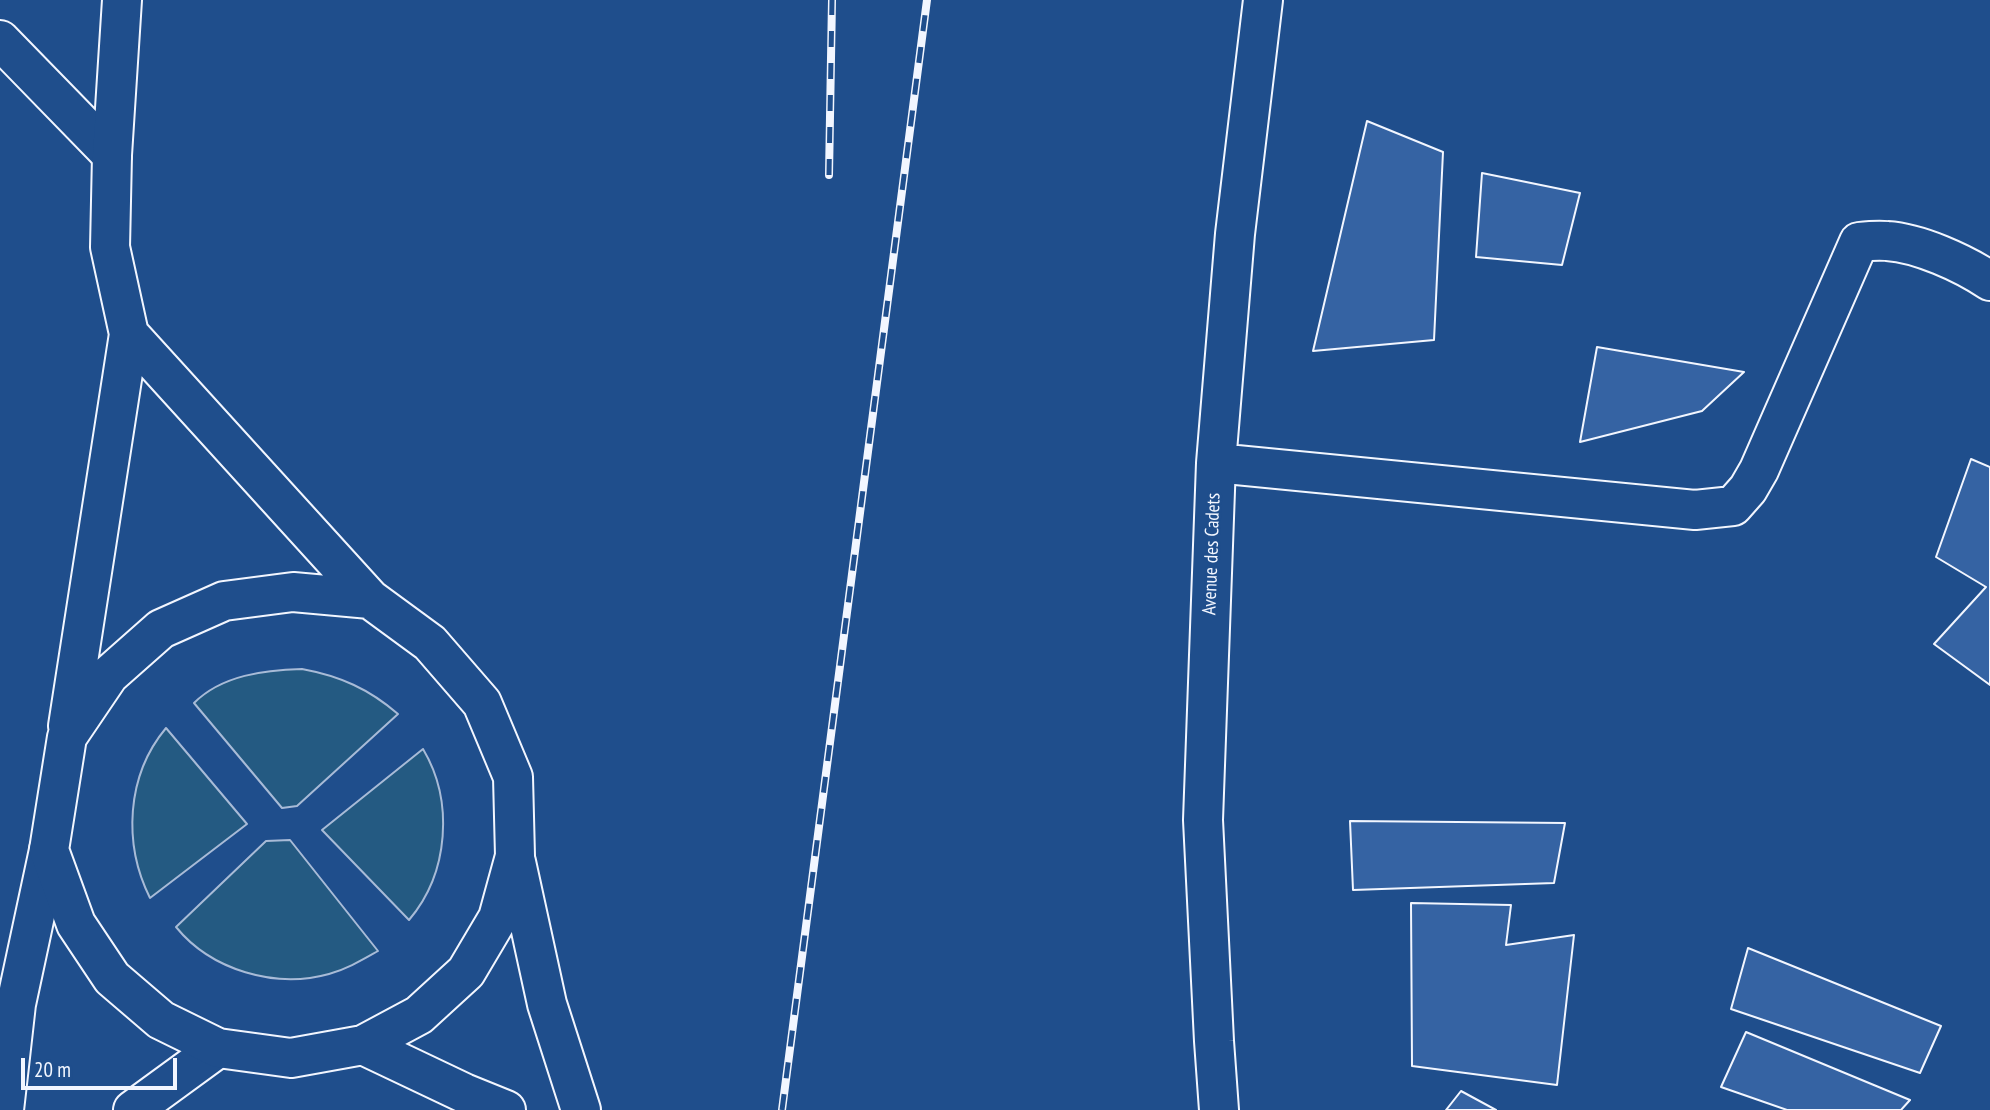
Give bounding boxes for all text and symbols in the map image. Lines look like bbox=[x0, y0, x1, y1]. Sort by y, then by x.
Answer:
street label: Avenue des Cadets bbox=[1198, 492, 1226, 616]
scale bar bbox=[24, 1044, 180, 1088]
text: 20 m bbox=[34, 1056, 71, 1083]

